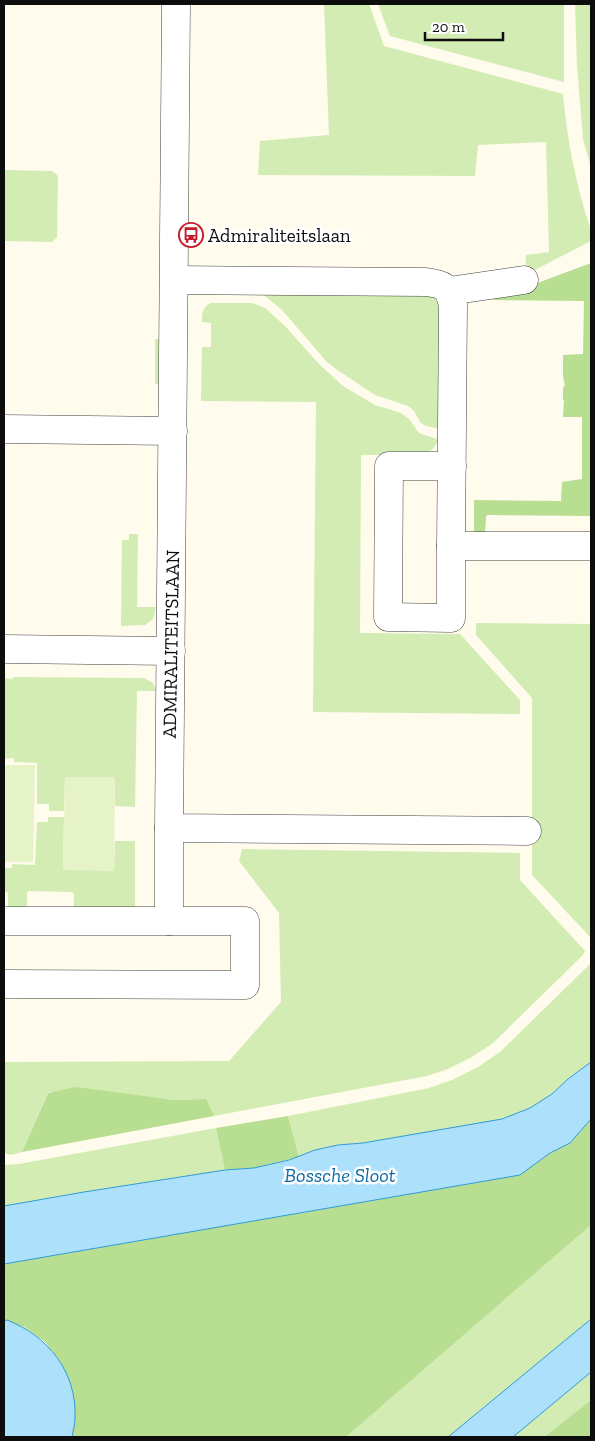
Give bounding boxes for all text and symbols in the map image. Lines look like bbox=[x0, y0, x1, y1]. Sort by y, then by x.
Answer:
scale bar bbox=[425, 10, 502, 42]
text: 20 m bbox=[432, 18, 465, 36]
bus stop icon: Admiraliteitslaan bbox=[178, 222, 204, 248]
place label: Admiraliteitslaan bbox=[208, 224, 351, 247]
street label: ADMIRALITEITSLAAN bbox=[158, 549, 184, 739]
water label: Bossche Sloot bbox=[284, 1163, 396, 1187]

